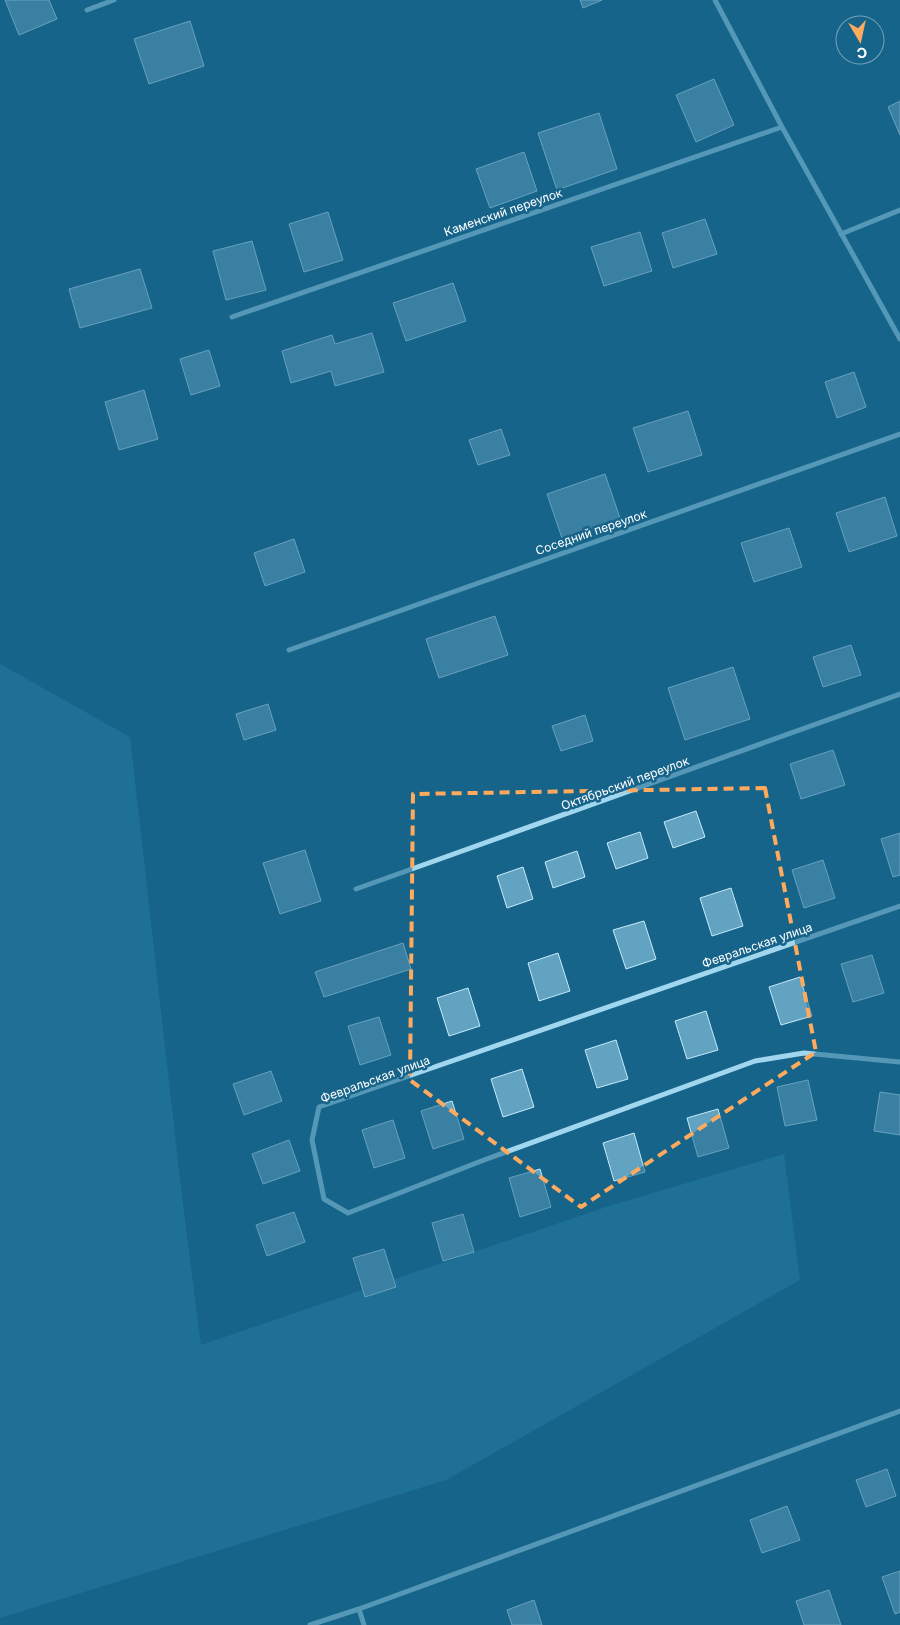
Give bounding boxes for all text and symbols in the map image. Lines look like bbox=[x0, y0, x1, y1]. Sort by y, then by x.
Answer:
north arrow bbox=[835, 15, 885, 65]
text: С bbox=[856, 44, 869, 63]
street label: Каменский переулок bbox=[442, 185, 565, 239]
street label: Соседний переулок bbox=[533, 506, 649, 558]
street label: Октябрьский переулок bbox=[559, 753, 691, 813]
street label: Февральская улица bbox=[700, 919, 814, 971]
street label: Февральская улица bbox=[318, 1052, 432, 1106]

